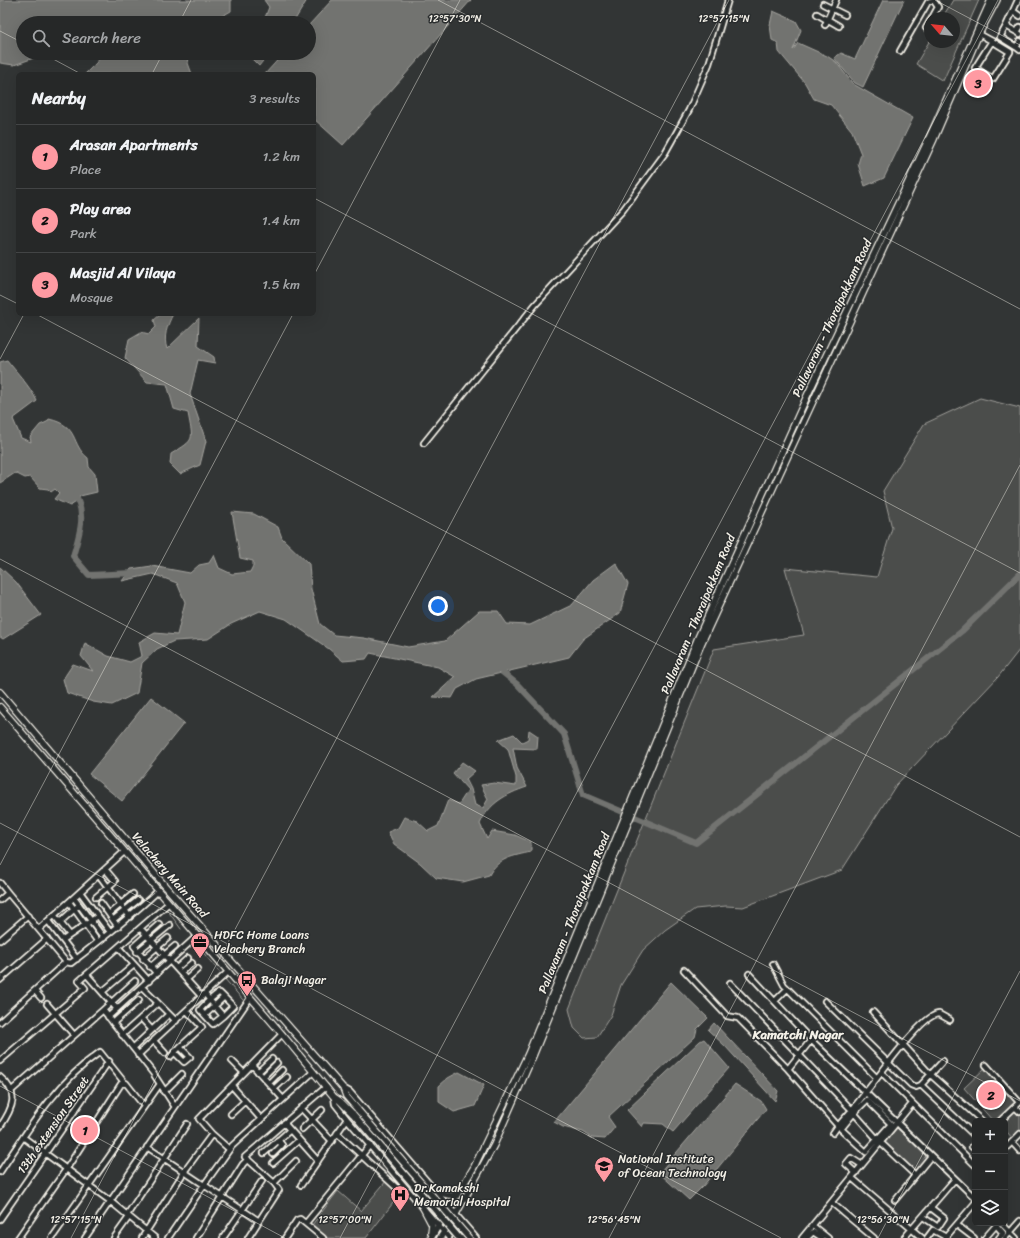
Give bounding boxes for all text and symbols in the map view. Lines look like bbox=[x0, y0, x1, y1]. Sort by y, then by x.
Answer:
text: 12°57'30"N bbox=[429, 10, 481, 28]
text: 12°57'15"N bbox=[698, 10, 750, 28]
north arrow bbox=[924, 12, 960, 48]
search box bbox=[16, 16, 316, 60]
text: Search here bbox=[62, 25, 141, 51]
icon: search bbox=[30, 27, 52, 49]
pin: 3 bbox=[965, 68, 991, 98]
text: Nearby bbox=[32, 83, 86, 113]
text: 3 results bbox=[249, 87, 300, 110]
text: Arasan Apartments bbox=[70, 132, 198, 158]
text: 1 bbox=[42, 145, 48, 168]
text: 1.2 km bbox=[263, 145, 300, 168]
text: Place bbox=[70, 158, 101, 181]
text: Play area bbox=[70, 196, 131, 222]
text: 2 bbox=[41, 209, 49, 232]
text: 1.4 km bbox=[262, 209, 300, 232]
text: Park bbox=[70, 222, 97, 245]
street label: Pallavaram - Thoraipakkam Road bbox=[786, 235, 879, 401]
text: Masjid Al Vilaya bbox=[70, 260, 176, 286]
text: 3 bbox=[41, 273, 49, 296]
text: 1.5 km bbox=[262, 273, 300, 296]
text: Mosque bbox=[70, 286, 113, 309]
street label: Pallavaram - Thoraipakkam Road bbox=[654, 530, 742, 698]
your location bbox=[428, 596, 448, 616]
street label: Velachery Main Road bbox=[126, 827, 215, 924]
street label: Pallavaram - Thoraipakkam Road bbox=[532, 828, 617, 997]
place label: HDFC Home Loans Velachery Branch bbox=[214, 924, 309, 960]
office icon: HDFC Home Loans Velachery Branch bbox=[189, 931, 211, 959]
bus stop icon: Balaji Nagar bbox=[236, 969, 258, 997]
place label: Balaji Nagar bbox=[261, 969, 327, 991]
district label: Kamatchi Nagar bbox=[752, 1023, 845, 1046]
street label: 13th extension Street bbox=[14, 1073, 92, 1177]
pin: 2 bbox=[978, 1080, 1004, 1110]
pin: 1 bbox=[72, 1115, 98, 1145]
map controls bbox=[972, 1118, 1008, 1226]
button: + bbox=[972, 1118, 1008, 1154]
place label: National Institute of Ocean Technology bbox=[618, 1148, 727, 1184]
button: − bbox=[972, 1154, 1008, 1190]
school or university icon: National Institute of Ocean Technology bbox=[593, 1155, 615, 1183]
place label: Dr.Kamakshi Memorial Hospital bbox=[414, 1177, 511, 1213]
hospital icon: Dr.Kamakshi Memorial Hospital bbox=[389, 1184, 411, 1212]
button: layers bbox=[972, 1190, 1008, 1226]
text: 12°57'15"N bbox=[50, 1211, 102, 1229]
text: 12°57'00"N bbox=[318, 1211, 372, 1229]
text: 12°56'45"N bbox=[587, 1211, 641, 1229]
text: 12°56'30"N bbox=[857, 1211, 909, 1229]

